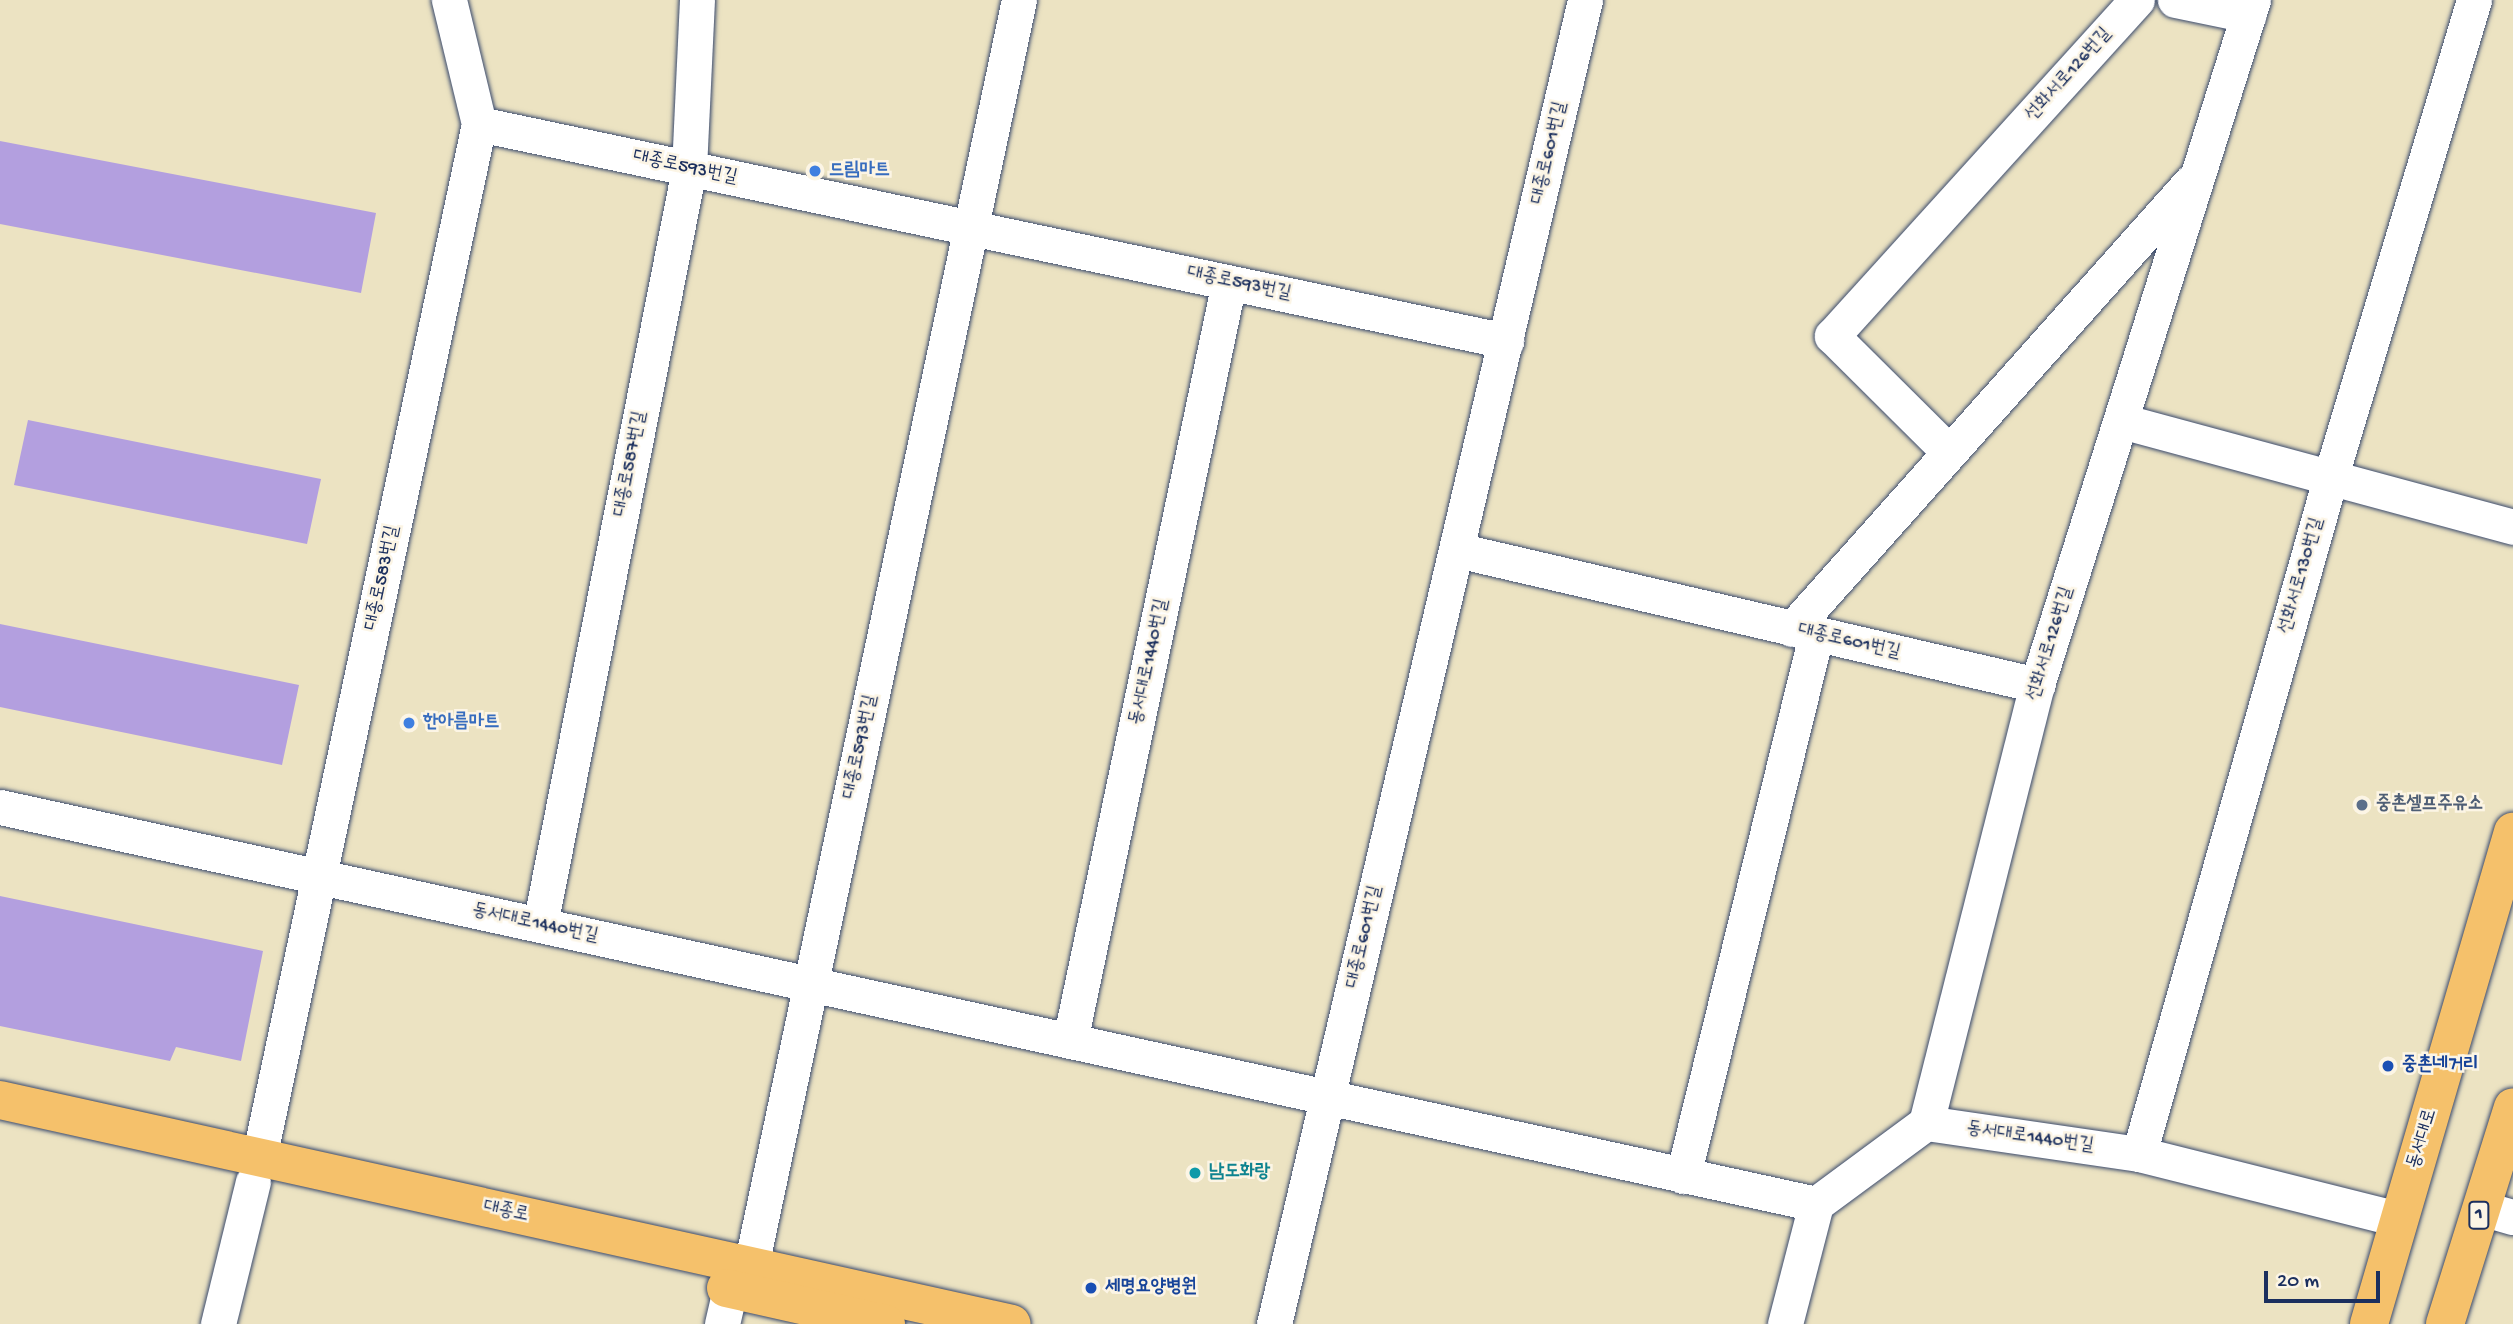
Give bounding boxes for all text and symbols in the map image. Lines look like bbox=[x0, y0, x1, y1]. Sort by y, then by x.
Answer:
street label: 선화서로126번길 bbox=[2021, 23, 2117, 127]
street label: 대종로601번길 bbox=[1527, 100, 1573, 206]
street label: 대종로593번길 bbox=[631, 146, 739, 190]
place label: 드림마트 bbox=[829, 160, 890, 182]
marker: 드림마트 bbox=[807, 163, 823, 179]
street label: 대종로593번길 bbox=[1185, 262, 1293, 306]
street label: 대종로587번길 bbox=[610, 409, 652, 519]
street label: 선화서로130번길 bbox=[2274, 515, 2330, 637]
street label: 대종로583번길 bbox=[361, 523, 405, 633]
street label: 선화서로126번길 bbox=[2023, 584, 2079, 704]
street label: 동서대로1440번길 bbox=[1126, 597, 1174, 727]
street label: 대종로601번길 bbox=[1796, 619, 1902, 665]
street label: 대종로593번길 bbox=[839, 693, 883, 801]
place label: 한아름마트 bbox=[423, 712, 499, 734]
marker: 한아름마트 bbox=[401, 715, 417, 731]
place label: 중촌셀프주유소 bbox=[2376, 794, 2483, 816]
marker: 중촌셀프주유소 bbox=[2354, 797, 2370, 813]
street label: 대종로601번길 bbox=[1342, 884, 1388, 990]
street label: 동서대로1440번길 bbox=[470, 900, 600, 948]
place label: 중촌네거리 bbox=[2402, 1055, 2478, 1077]
marker: 중촌네거리 bbox=[2380, 1058, 2396, 1074]
street label: 동서대로 bbox=[2403, 1106, 2443, 1172]
street label: 동서대로1440번길 bbox=[1965, 1118, 2095, 1158]
place label: 남도화랑 bbox=[1209, 1162, 1270, 1184]
marker: 남도화랑 bbox=[1187, 1165, 1203, 1181]
street label: 대종로 bbox=[481, 1196, 531, 1228]
road number: 1 bbox=[2467, 1200, 2491, 1230]
scale bar bbox=[2268, 1258, 2384, 1302]
text: 20 m bbox=[2277, 1270, 2319, 1295]
place label: 세명요양병원 bbox=[1105, 1277, 1197, 1299]
marker: 세명요양병원 bbox=[1083, 1280, 1099, 1296]

